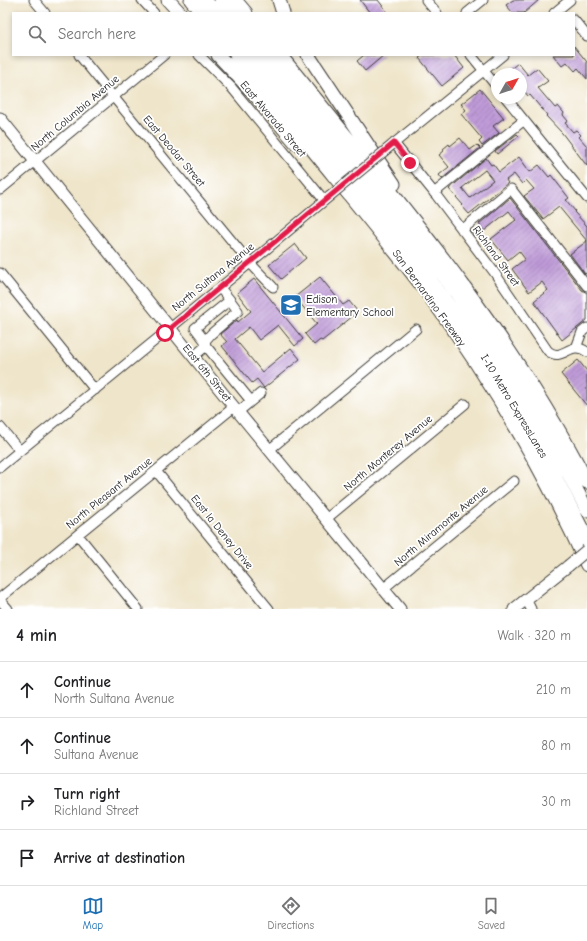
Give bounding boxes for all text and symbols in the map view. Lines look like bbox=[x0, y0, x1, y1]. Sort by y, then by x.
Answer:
search box bbox=[12, 12, 575, 56]
icon: search bbox=[26, 23, 48, 45]
text: Search here bbox=[58, 25, 136, 43]
north arrow bbox=[491, 68, 527, 104]
street label: North Columbia Avenue bbox=[28, 72, 122, 154]
street label: East Alvarado Street bbox=[237, 78, 309, 160]
street label: East Deodar Street bbox=[140, 113, 208, 190]
route end bbox=[401, 154, 419, 172]
street label: Richland Street bbox=[470, 223, 523, 289]
street label: North Sultana Avenue bbox=[169, 240, 257, 314]
street label: San Bernardino Freeway bbox=[390, 247, 469, 349]
school or university icon: Edison Elementary School bbox=[278, 292, 304, 318]
place label: Edison Elementary School bbox=[306, 293, 394, 319]
route start bbox=[156, 324, 174, 342]
street label: East 6th Street bbox=[180, 342, 235, 405]
street label: I-10 Metro ExpressLanes bbox=[478, 352, 550, 461]
street label: North Monterey Avenue bbox=[341, 412, 435, 494]
street label: North Pleasant Avenue bbox=[64, 454, 155, 532]
street label: North Miramonte Avenue bbox=[392, 483, 491, 569]
street label: East la Deney Drive bbox=[188, 492, 256, 572]
text: 4 min bbox=[16, 626, 57, 645]
text: Walk · 320 m bbox=[497, 628, 571, 643]
text: Continue bbox=[54, 673, 111, 691]
icon: ahead bbox=[16, 679, 38, 701]
text: 210 m bbox=[536, 682, 571, 697]
text: North Sultana Avenue bbox=[54, 691, 174, 706]
text: Continue bbox=[54, 729, 111, 747]
icon: ahead bbox=[16, 735, 38, 757]
text: 80 m bbox=[541, 738, 571, 753]
text: Sultana Avenue bbox=[54, 747, 139, 762]
text: Turn right bbox=[54, 785, 120, 803]
icon: right bbox=[16, 791, 38, 813]
text: 30 m bbox=[541, 794, 571, 809]
text: Richland Street bbox=[54, 803, 138, 818]
icon: arrive bbox=[16, 847, 38, 869]
text: Arrive at destination bbox=[54, 849, 185, 867]
tab: Map bbox=[82, 895, 104, 932]
tab: Directions bbox=[268, 895, 314, 932]
tab: Saved bbox=[478, 895, 505, 932]

